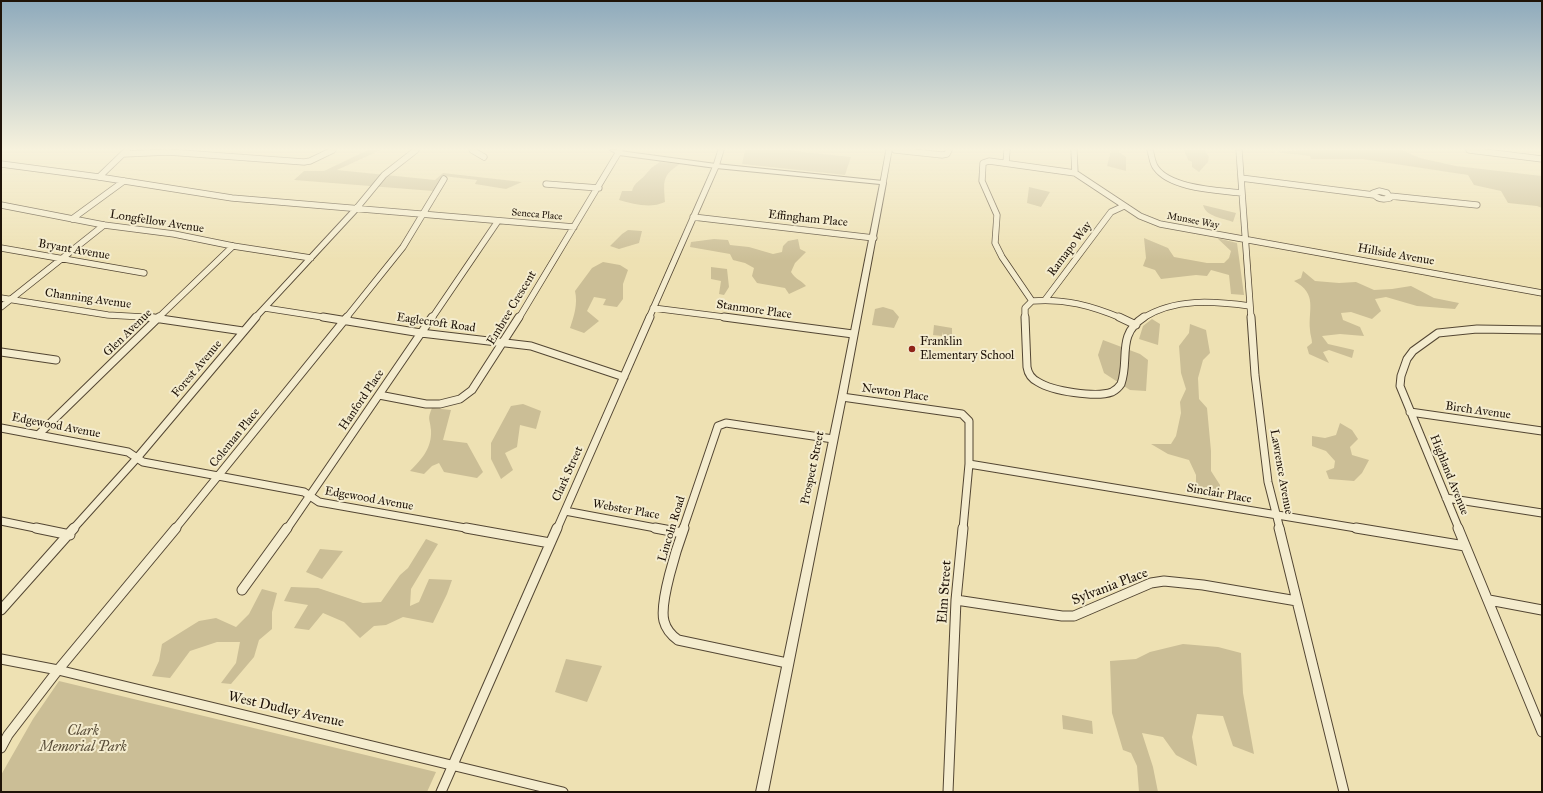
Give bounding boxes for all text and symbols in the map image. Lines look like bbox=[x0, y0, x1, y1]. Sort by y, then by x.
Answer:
street label: Longfellow Avenue bbox=[109, 207, 205, 237]
street label: Seneca Place bbox=[511, 207, 563, 223]
street label: Effingham Place bbox=[768, 208, 848, 230]
street label: Munsee Way bbox=[1166, 210, 1220, 232]
street label: Ramapo Way bbox=[1045, 219, 1095, 279]
street label: Bryant Avenue bbox=[37, 237, 111, 263]
street label: Hillside Avenue bbox=[1357, 241, 1435, 269]
street label: Embree Crescent bbox=[484, 268, 540, 348]
street label: Channing Avenue bbox=[44, 286, 132, 312]
street label: Stanmore Place bbox=[715, 298, 793, 322]
street label: Glen Avenue bbox=[101, 306, 155, 360]
street label: Eaglecroft Road bbox=[396, 310, 476, 336]
place label: Franklin Elementary School bbox=[920, 335, 1014, 363]
street label: Forest Avenue bbox=[169, 337, 225, 401]
marker: Franklin Elementary School bbox=[907, 344, 917, 354]
street label: Hanford Place bbox=[336, 367, 388, 433]
street label: Newton Place bbox=[861, 381, 929, 405]
street label: Birch Avenue bbox=[1444, 399, 1512, 423]
street label: Coleman Place bbox=[207, 406, 263, 470]
street label: Edgewood Avenue bbox=[10, 410, 102, 442]
street label: Lawrence Avenue bbox=[1266, 428, 1296, 516]
street label: Prospect Street bbox=[798, 430, 828, 506]
street label: Highland Avenue bbox=[1426, 433, 1472, 517]
street label: Clark Street bbox=[549, 444, 587, 504]
street label: Sinclair Place bbox=[1185, 481, 1253, 507]
street label: Edgewood Avenue bbox=[323, 484, 415, 514]
street label: Lincoln Road bbox=[655, 495, 689, 563]
street label: Webster Place bbox=[591, 497, 661, 523]
street label: Elm Street bbox=[934, 560, 956, 624]
street label: Sylvania Place bbox=[1069, 565, 1151, 609]
street label: West Dudley Avenue bbox=[226, 689, 346, 731]
park label: Clark Memorial Park bbox=[39, 724, 127, 756]

